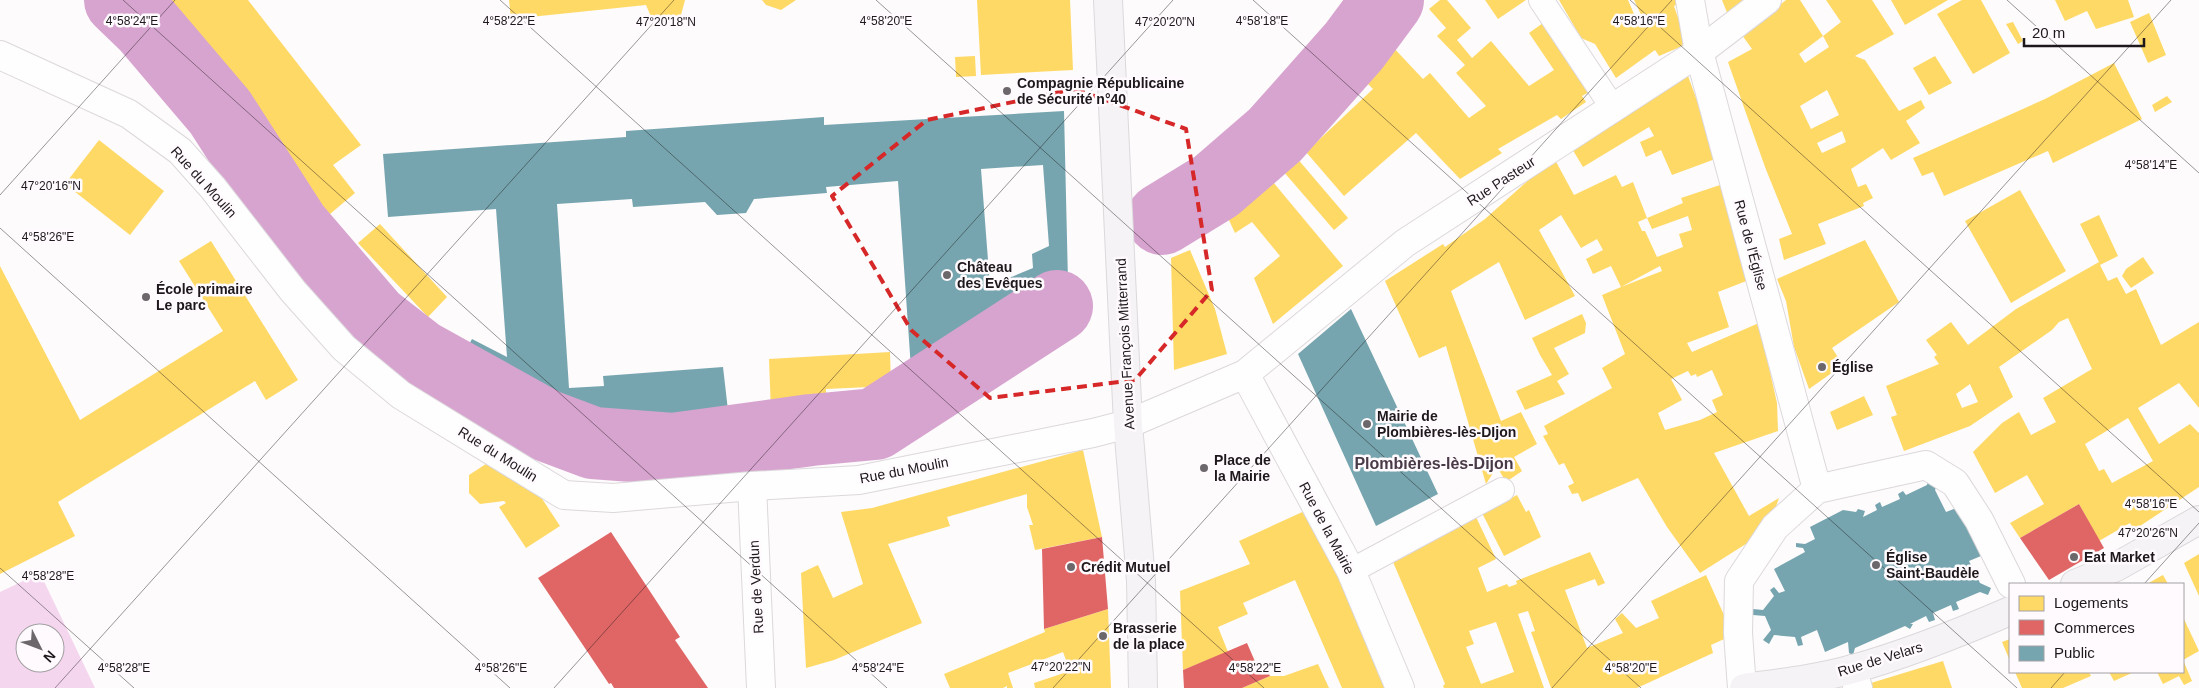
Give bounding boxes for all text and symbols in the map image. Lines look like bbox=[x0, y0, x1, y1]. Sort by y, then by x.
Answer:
text: 4°58'24"E bbox=[106, 14, 158, 28]
text: 4°58'22"E bbox=[483, 14, 535, 28]
text: 4°58'20"E bbox=[860, 14, 912, 28]
text: 4°58'18"E bbox=[1236, 14, 1288, 28]
text: 4°58'16"E bbox=[1613, 14, 1665, 28]
text: 47°20'18"N bbox=[636, 15, 696, 29]
text: 47°20'20"N bbox=[1135, 15, 1195, 29]
scale bar bbox=[2024, 15, 2144, 47]
text: 20 m bbox=[2032, 24, 2065, 41]
place label: Compagnie Républicaine de Sécurité n°40 bbox=[1017, 75, 1184, 107]
marker: Compagnie Républicaine de Sécurité n°40 bbox=[1001, 85, 1013, 97]
street label: Rue du Moulin bbox=[168, 143, 240, 221]
street label: Rue Pasteur bbox=[1464, 153, 1538, 209]
text: 4°58'14"E bbox=[2125, 158, 2177, 172]
text: 47°20'16"N bbox=[21, 179, 81, 193]
street label: Rue de l'Église bbox=[1731, 198, 1771, 292]
text: 4°58'26"E bbox=[22, 230, 74, 244]
street label: Avenue François Mitterrand bbox=[1113, 258, 1137, 430]
place label: Château des Evêques bbox=[957, 259, 1043, 291]
marker: Château des Evêques bbox=[941, 269, 953, 281]
place label: École primaire Le parc bbox=[156, 281, 253, 313]
marker: École primaire Le parc bbox=[140, 291, 152, 303]
place label: Église bbox=[1832, 359, 1873, 375]
marker: Église bbox=[1816, 361, 1828, 373]
place label: Mairie de Plombières-lès-DIjon bbox=[1377, 408, 1516, 440]
marker: Mairie de Plombières-lès-DIjon bbox=[1361, 418, 1373, 430]
street label: Rue du Moulin bbox=[455, 423, 541, 485]
place label: Place de la Mairie bbox=[1214, 452, 1271, 484]
street label: Rue du Moulin bbox=[858, 454, 950, 486]
district label: Plombières-lès-Dijon bbox=[1354, 455, 1514, 472]
marker: Place de la Mairie bbox=[1198, 462, 1210, 474]
street label: Rue de la Mairie bbox=[1296, 479, 1358, 577]
text: 4°58'16"E bbox=[2125, 497, 2177, 511]
text: 47°20'26"N bbox=[2118, 526, 2178, 540]
street label: Rue de Verdun bbox=[746, 540, 766, 634]
place label: Église Saint-Baudèle bbox=[1886, 549, 1980, 581]
place label: Eat Market bbox=[2084, 549, 2155, 565]
marker: Eat Market bbox=[2068, 551, 2080, 563]
place label: Crédit Mutuel bbox=[1081, 559, 1170, 575]
marker: Église Saint-Baudèle bbox=[1870, 559, 1882, 571]
marker: Crédit Mutuel bbox=[1065, 561, 1077, 573]
text: 4°58'28"E bbox=[22, 569, 74, 583]
legend bbox=[2009, 583, 2184, 673]
text: Logements bbox=[2054, 594, 2128, 611]
text: Commerces bbox=[2054, 619, 2135, 636]
place label: Brasserie de la place bbox=[1113, 620, 1185, 652]
north arrow bbox=[15, 623, 65, 673]
marker: Brasserie de la place bbox=[1097, 630, 1109, 642]
street label: Rue de Velars bbox=[1836, 638, 1924, 680]
text: Public bbox=[2054, 644, 2095, 661]
text: N bbox=[40, 648, 59, 666]
text: 47°20'22"N bbox=[1031, 660, 1091, 674]
text: 4°58'28"E bbox=[98, 661, 150, 675]
text: 4°58'26"E bbox=[475, 661, 527, 675]
text: 4°58'24"E bbox=[852, 661, 904, 675]
text: 4°58'22"E bbox=[1229, 661, 1281, 675]
text: 4°58'20"E bbox=[1605, 661, 1657, 675]

